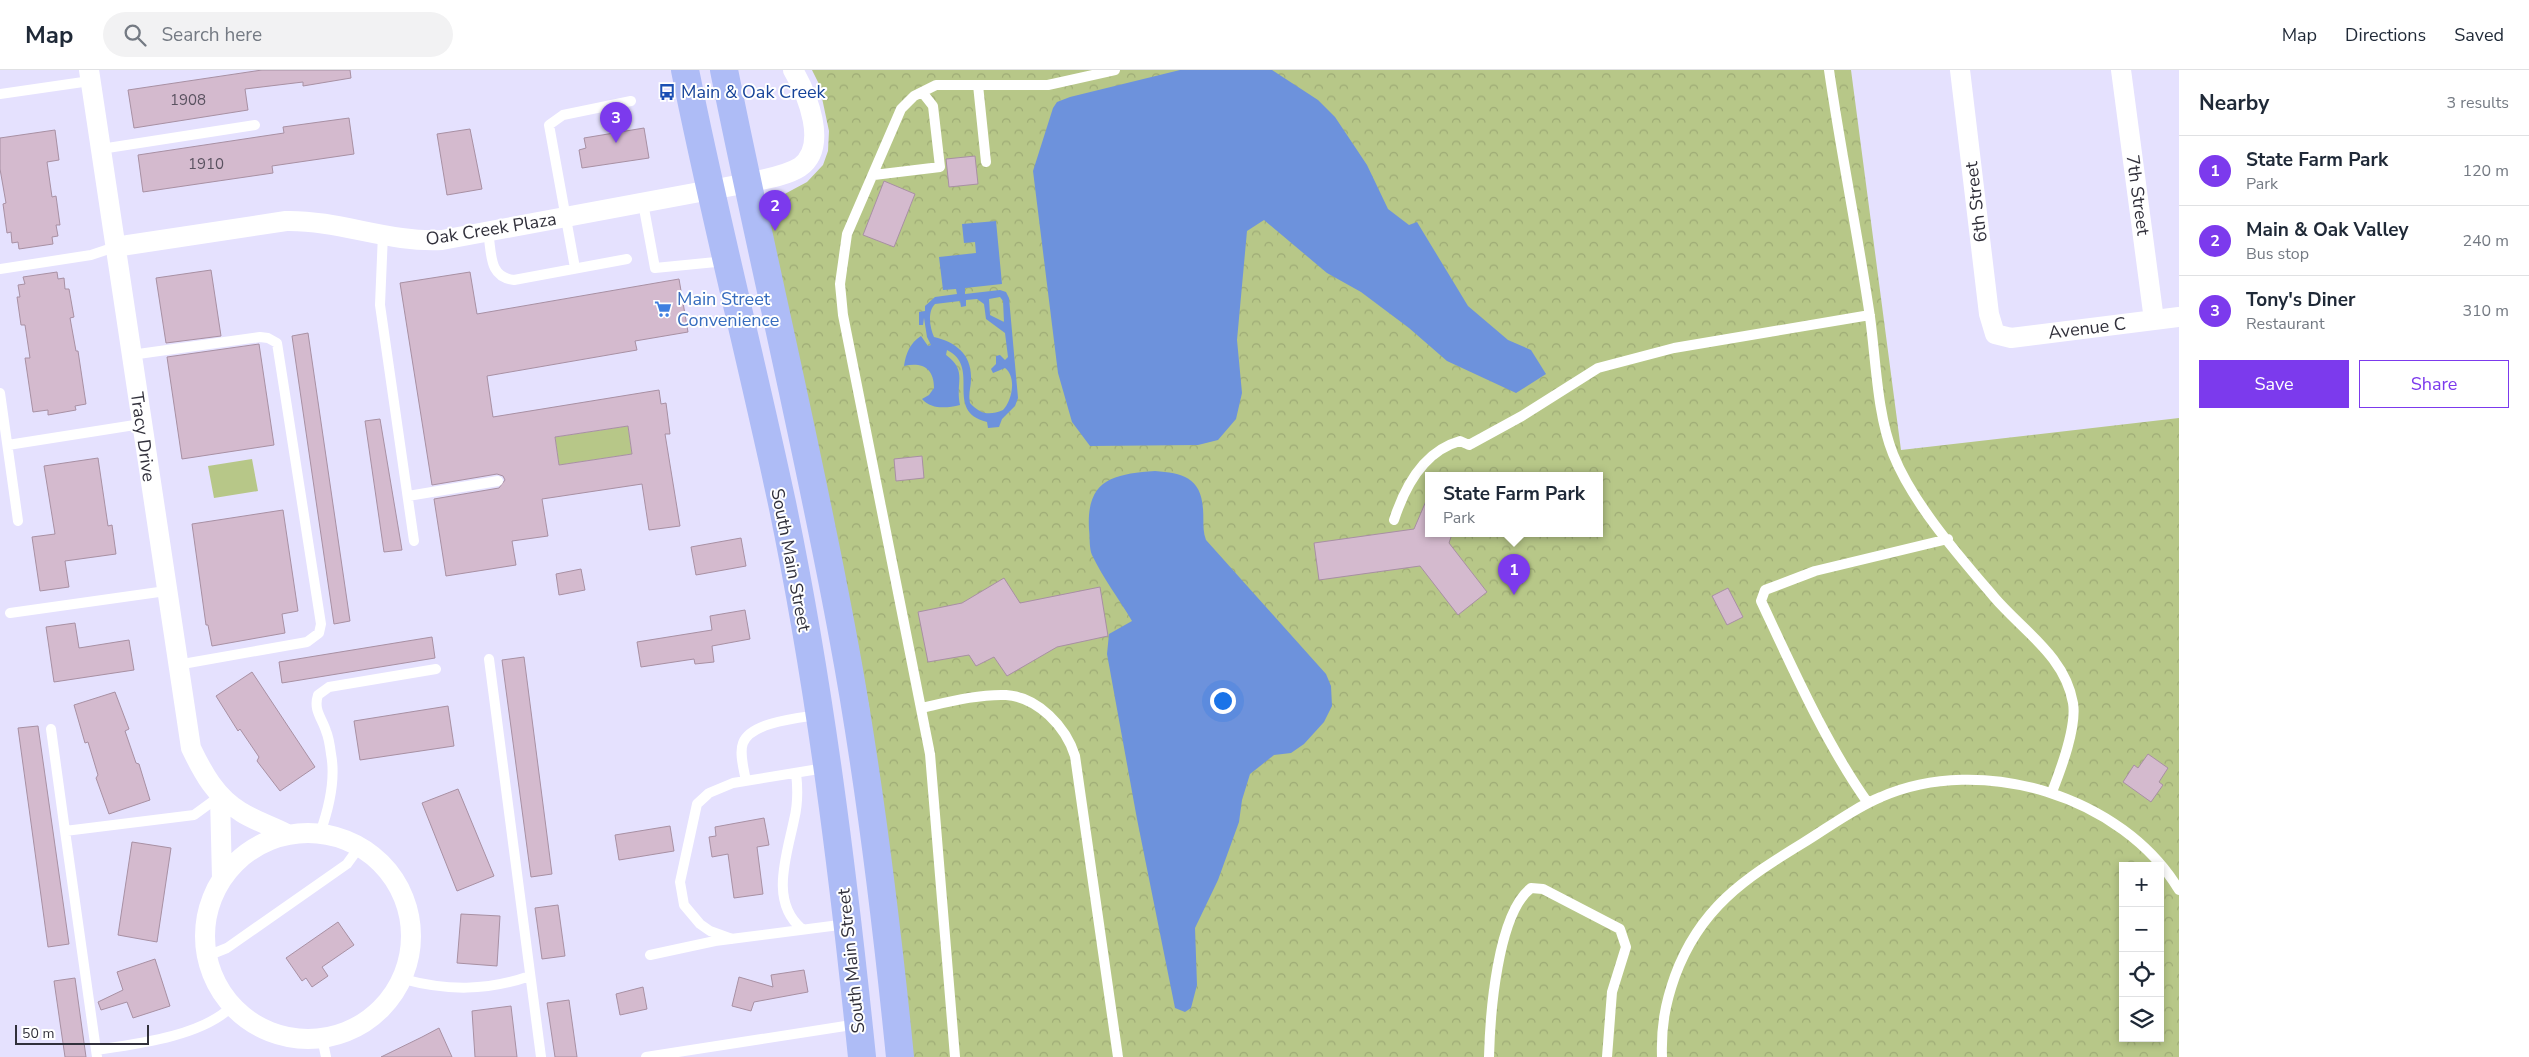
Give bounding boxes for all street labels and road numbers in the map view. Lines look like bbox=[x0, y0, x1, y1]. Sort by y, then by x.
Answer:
street label: 7th Street bbox=[2120, 153, 2156, 237]
street label: 6th Street bbox=[1959, 160, 1993, 244]
street label: Oak Creek Plaza bbox=[424, 207, 558, 251]
street label: Avenue C bbox=[2047, 311, 2127, 345]
street label: Tracy Drive bbox=[125, 391, 161, 483]
street label: South Main Street bbox=[765, 486, 817, 634]
street label: South Main Street bbox=[831, 887, 871, 1035]

